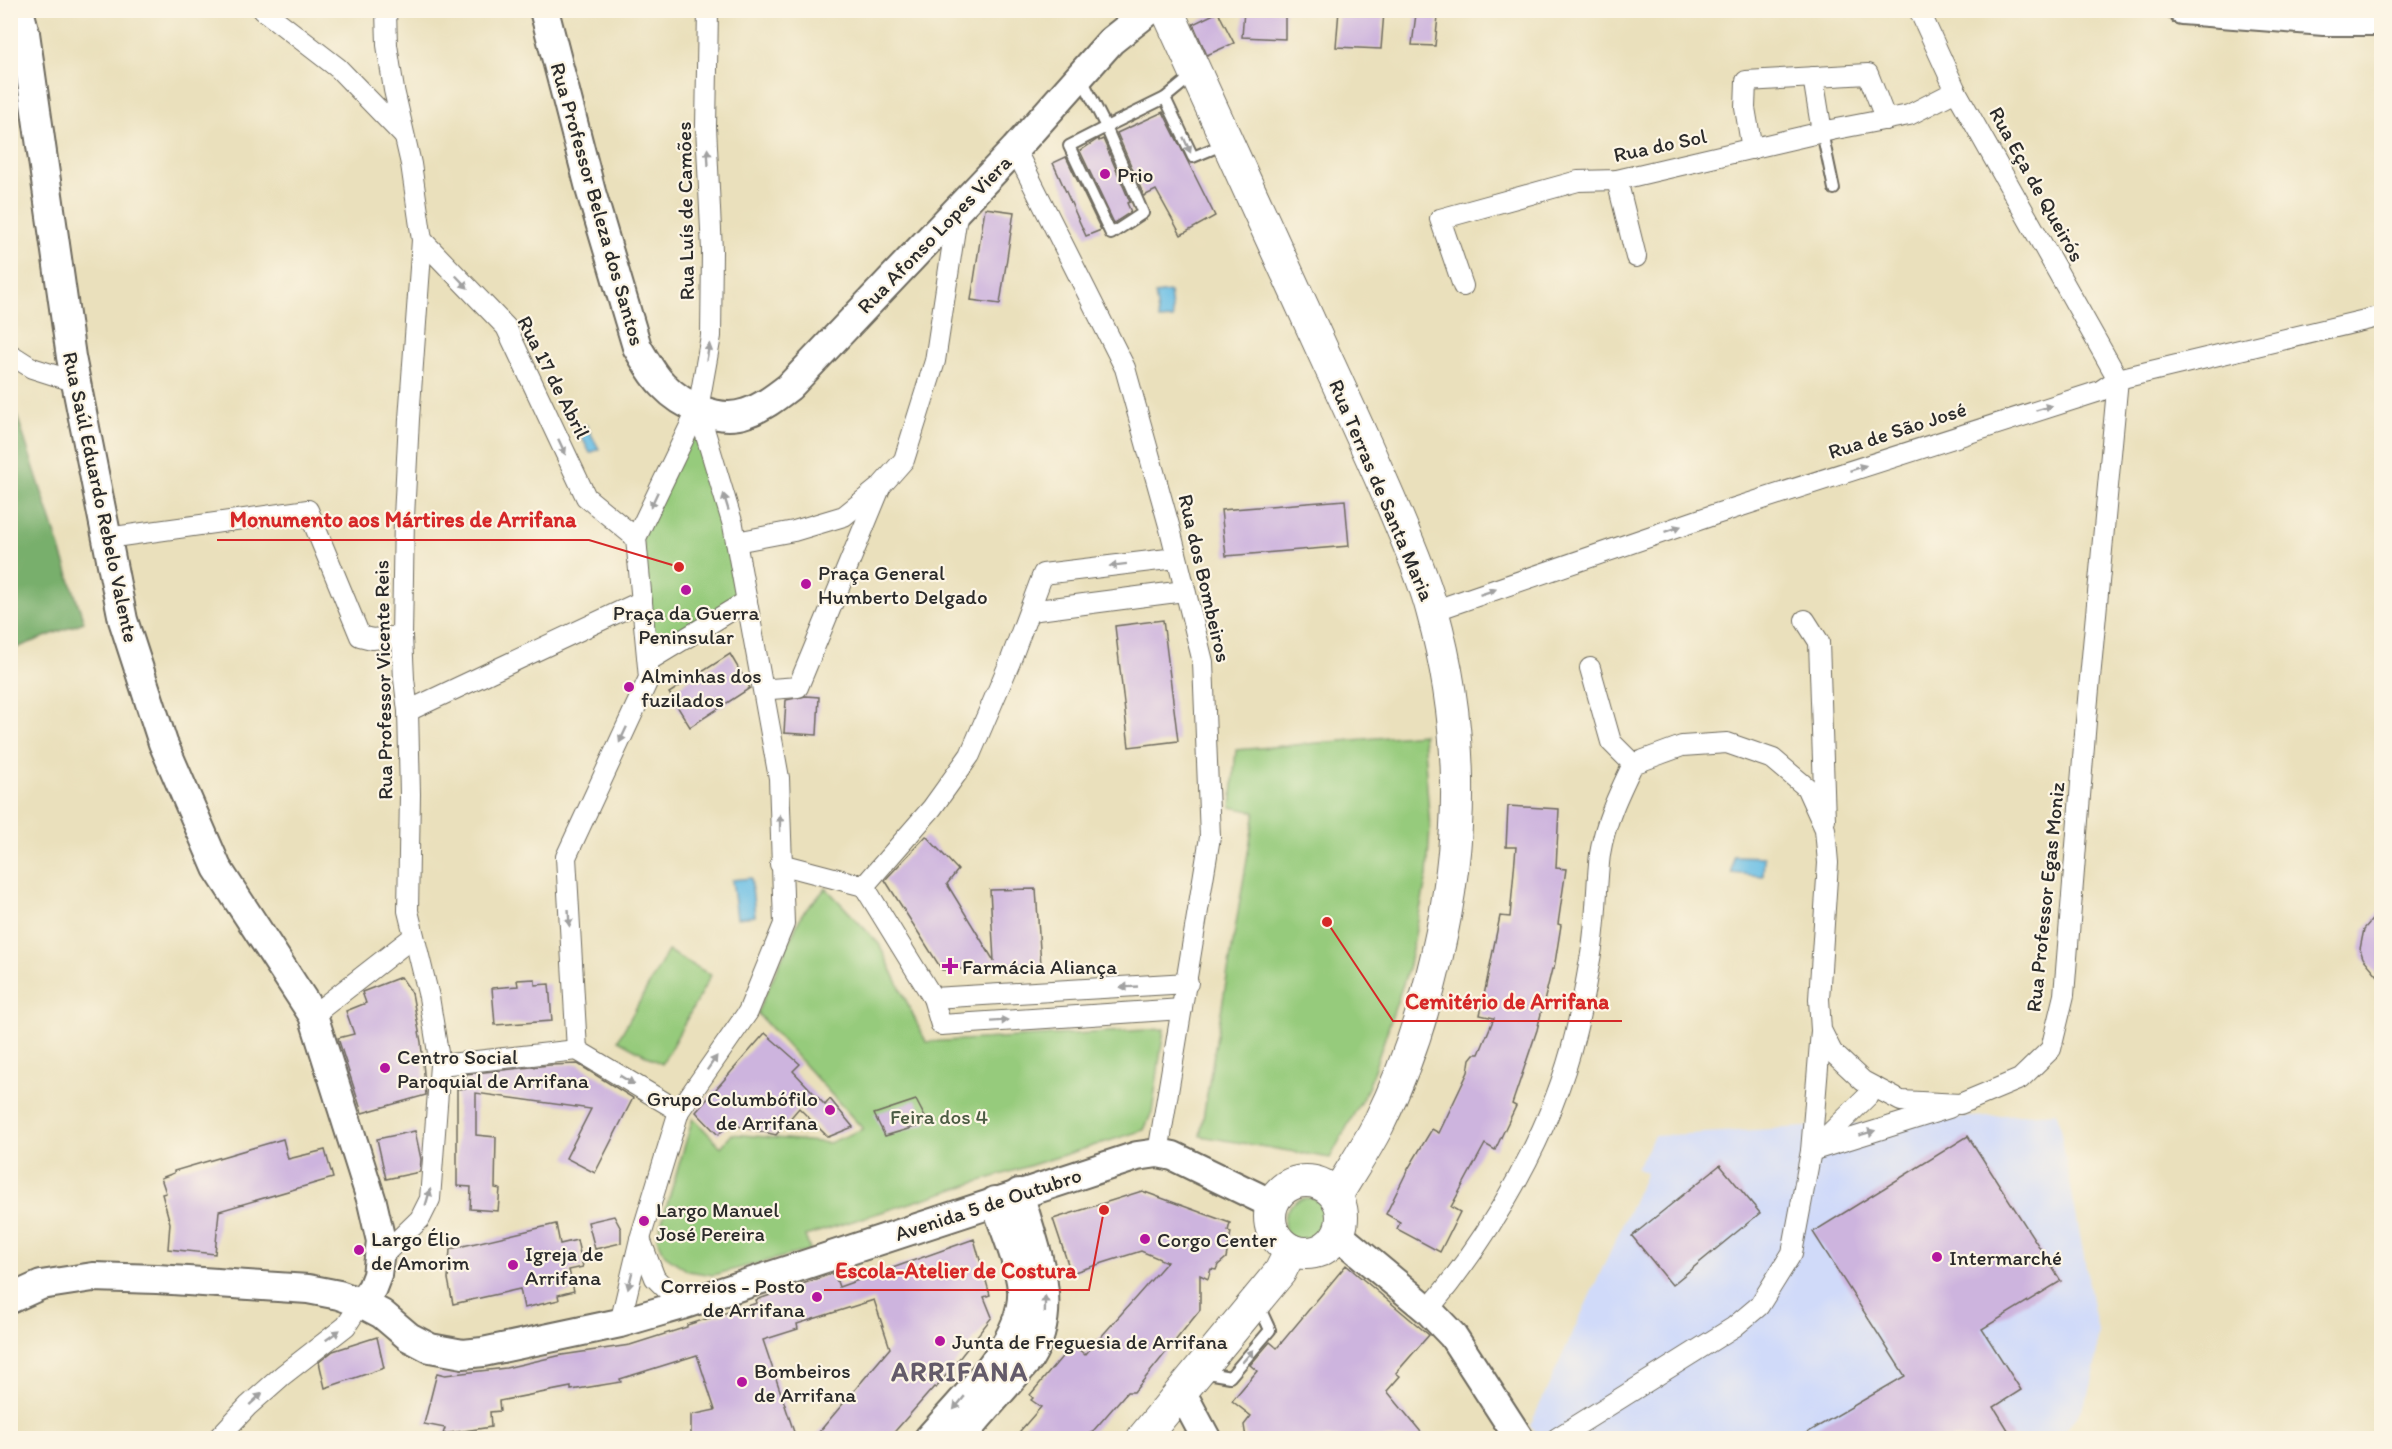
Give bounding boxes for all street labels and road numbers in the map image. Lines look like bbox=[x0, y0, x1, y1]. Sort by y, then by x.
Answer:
street label: Rua Professor Beleza dos Santos bbox=[546, 60, 650, 348]
street label: Rua Eça de Queirós bbox=[1984, 102, 2090, 266]
street label: Rua Luís de Camões bbox=[671, 121, 699, 301]
street label: Rua do Sol bbox=[1611, 123, 1709, 167]
street label: Rua Afonso Lopes Viera bbox=[852, 149, 1016, 319]
street label: Rua 17 de Abril bbox=[512, 311, 596, 443]
street label: Rua Saúl Eduardo Rebelo Valente bbox=[58, 349, 144, 645]
street label: Rua Terras de Santa Maria bbox=[1324, 375, 1440, 605]
street label: Rua de São José bbox=[1825, 396, 1969, 464]
street label: Rua dos Bombeiros bbox=[1173, 491, 1237, 665]
street label: Rua Professor Vicente Reis bbox=[368, 560, 398, 800]
street label: Rua Professor Egas Moniz bbox=[2020, 780, 2070, 1013]
street label: Avenida 5 de Outubro bbox=[892, 1162, 1084, 1246]

